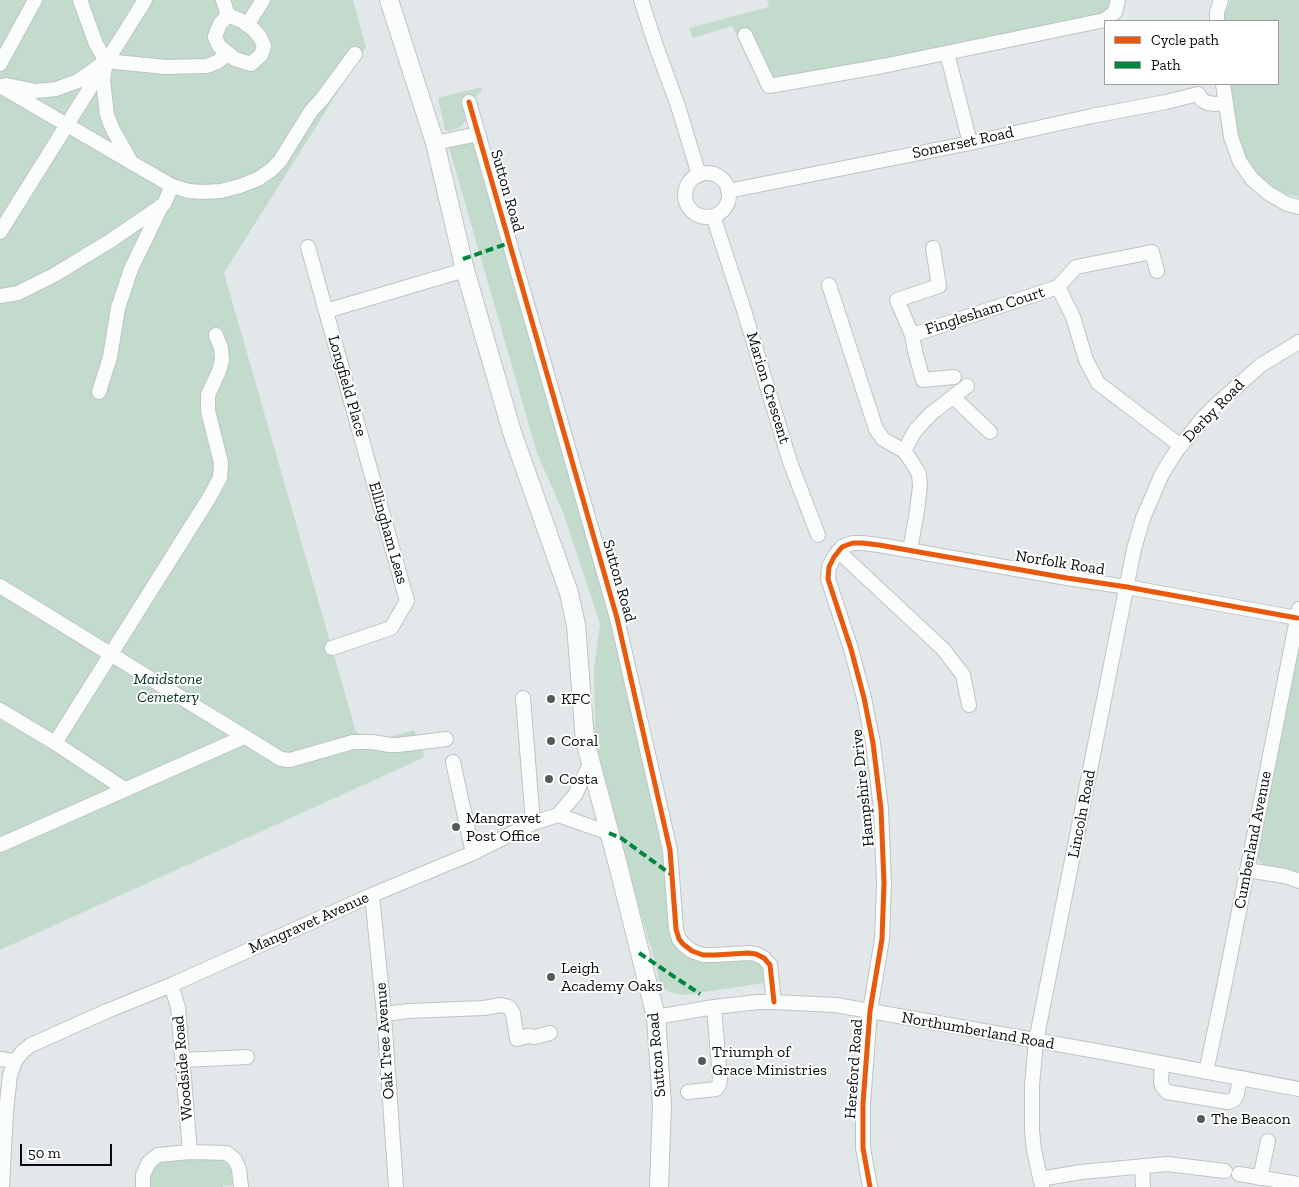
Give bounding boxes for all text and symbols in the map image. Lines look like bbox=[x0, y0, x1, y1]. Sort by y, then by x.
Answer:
legend bbox=[1104, 20, 1279, 85]
text: Cycle path bbox=[1151, 31, 1219, 49]
text: Path bbox=[1151, 56, 1181, 74]
street label: Somerset Road bbox=[910, 123, 1016, 163]
street label: Sutton Road bbox=[486, 148, 528, 234]
street label: Finglesham Court bbox=[923, 283, 1047, 339]
street label: Marion Crescent bbox=[742, 330, 794, 446]
street label: Longfield Place bbox=[323, 333, 371, 439]
street label: Derby Road bbox=[1179, 376, 1249, 446]
street label: Ellingham Leas bbox=[364, 480, 412, 586]
street label: Sutton Road bbox=[598, 538, 640, 624]
street label: Norfolk Road bbox=[1014, 546, 1106, 580]
park label: Maidstone Cemetery bbox=[134, 669, 202, 707]
place label: KFC bbox=[561, 689, 591, 709]
marker: KFC bbox=[545, 693, 557, 705]
street label: Hampshire Drive bbox=[847, 728, 879, 848]
place label: Coral bbox=[561, 731, 598, 751]
marker: Coral bbox=[545, 735, 557, 747]
street label: Lincoln Road bbox=[1064, 768, 1100, 860]
place label: Costa bbox=[559, 769, 598, 789]
street label: Cumberland Avenue bbox=[1230, 769, 1276, 911]
marker: Costa bbox=[543, 773, 555, 785]
place label: Mangravet Post Office bbox=[466, 808, 541, 846]
marker: Mangravet Post Office bbox=[450, 821, 462, 833]
street label: Mangravet Avenue bbox=[246, 888, 372, 958]
place label: Leigh Academy Oaks bbox=[561, 958, 662, 996]
marker: Leigh Academy Oaks bbox=[545, 971, 557, 983]
street label: Oak Tree Avenue bbox=[371, 982, 399, 1100]
street label: Northumberland Road bbox=[900, 1008, 1056, 1054]
street label: Sutton Road bbox=[644, 1012, 670, 1098]
street label: Woodside Road bbox=[169, 1015, 197, 1121]
street label: Hereford Road bbox=[841, 1018, 867, 1120]
place label: Triumph of Grace Ministries bbox=[712, 1042, 827, 1080]
marker: Triumph of Grace Ministries bbox=[696, 1055, 708, 1067]
place label: The Beacon bbox=[1211, 1109, 1291, 1129]
marker: The Beacon bbox=[1195, 1113, 1207, 1125]
scale bar bbox=[22, 1134, 115, 1166]
text: 50 m bbox=[28, 1144, 61, 1162]

